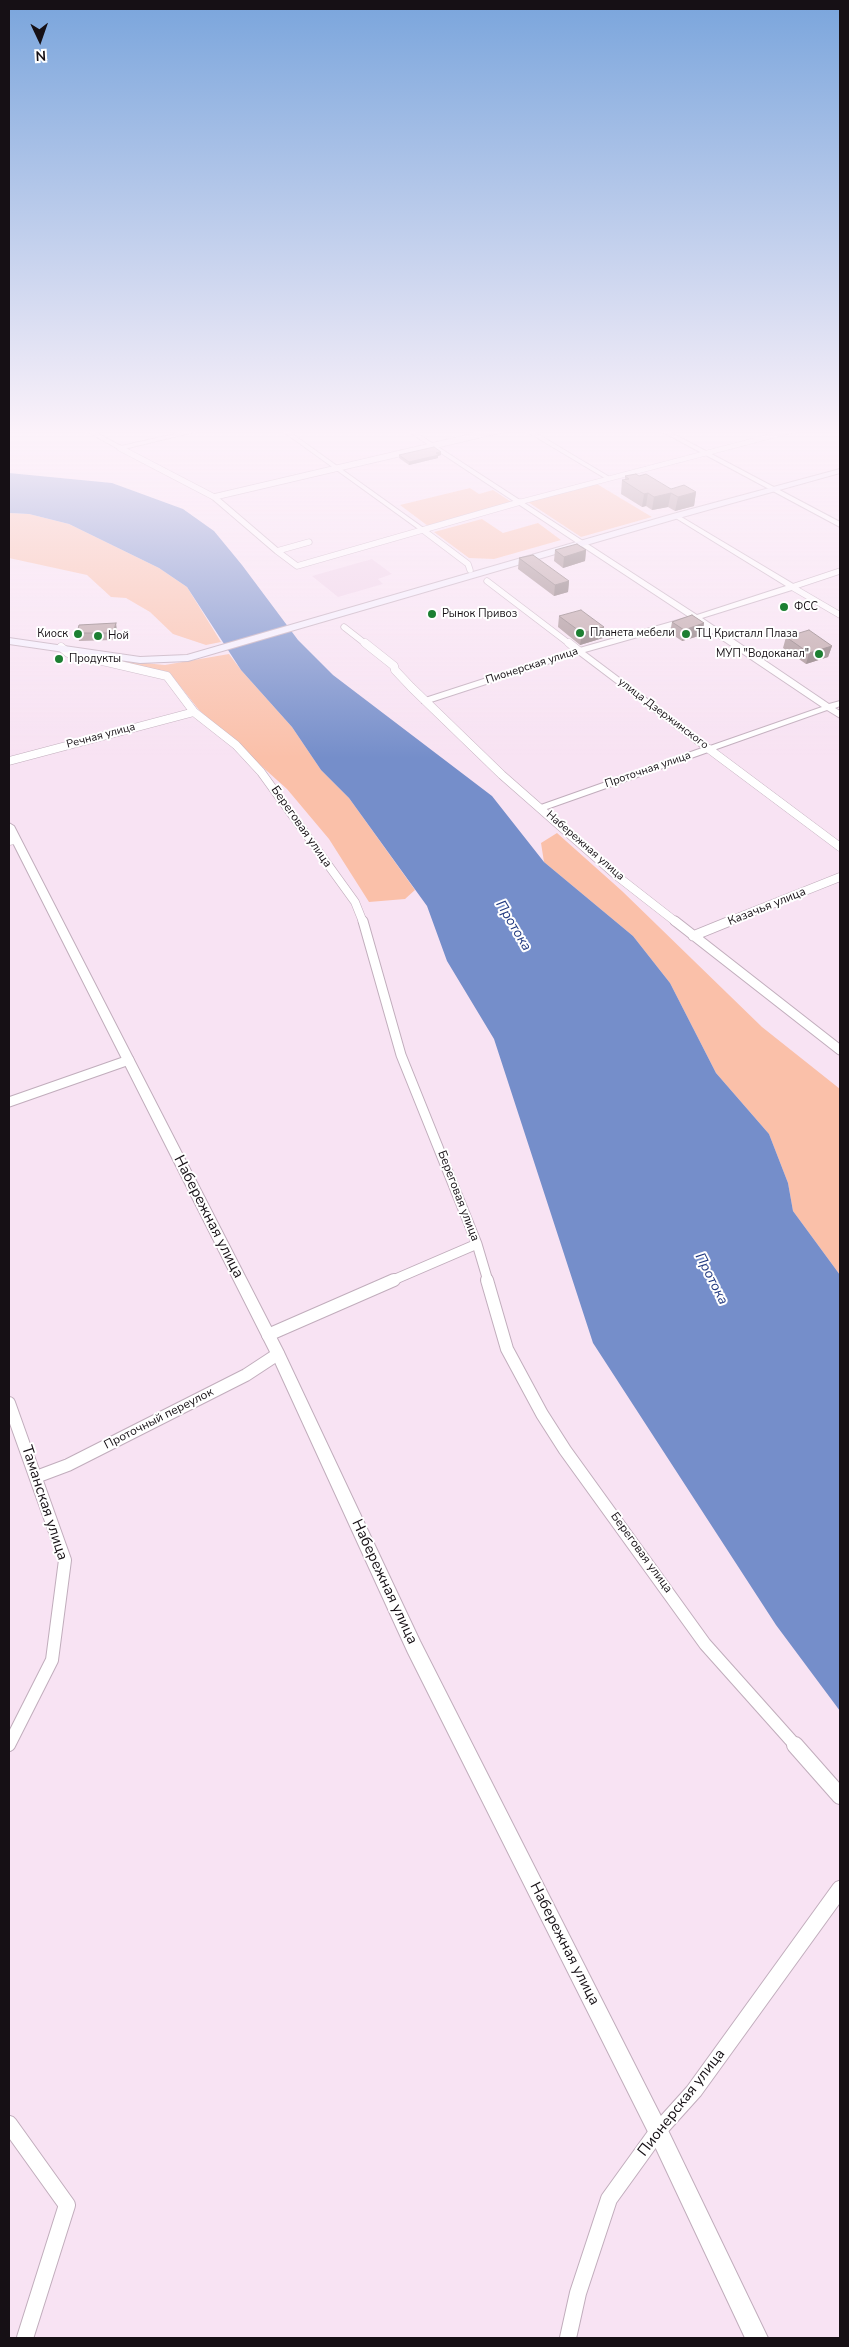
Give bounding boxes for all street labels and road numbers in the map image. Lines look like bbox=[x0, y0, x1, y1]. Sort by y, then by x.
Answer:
street label: Пионерская улица bbox=[484, 645, 580, 687]
street label: улица Дзержинского bbox=[615, 676, 711, 752]
street label: Речная улица bbox=[65, 720, 137, 752]
street label: Проточная улица bbox=[603, 749, 693, 791]
street label: Береговая улица bbox=[268, 784, 334, 870]
street label: Набережная улица bbox=[543, 808, 627, 884]
street label: Казачья улица bbox=[726, 885, 808, 929]
street label: Береговая улица bbox=[434, 1149, 482, 1243]
street label: Набережная улица bbox=[169, 1153, 247, 1281]
street label: Проточный переулок bbox=[102, 1385, 216, 1453]
street label: Таманская улица bbox=[17, 1443, 71, 1563]
street label: Береговая улица bbox=[607, 1510, 675, 1596]
street label: Набережная улица bbox=[347, 1517, 421, 1647]
street label: Набережная улица bbox=[525, 1880, 603, 2008]
street label: Пионерская улица bbox=[635, 2046, 729, 2160]

